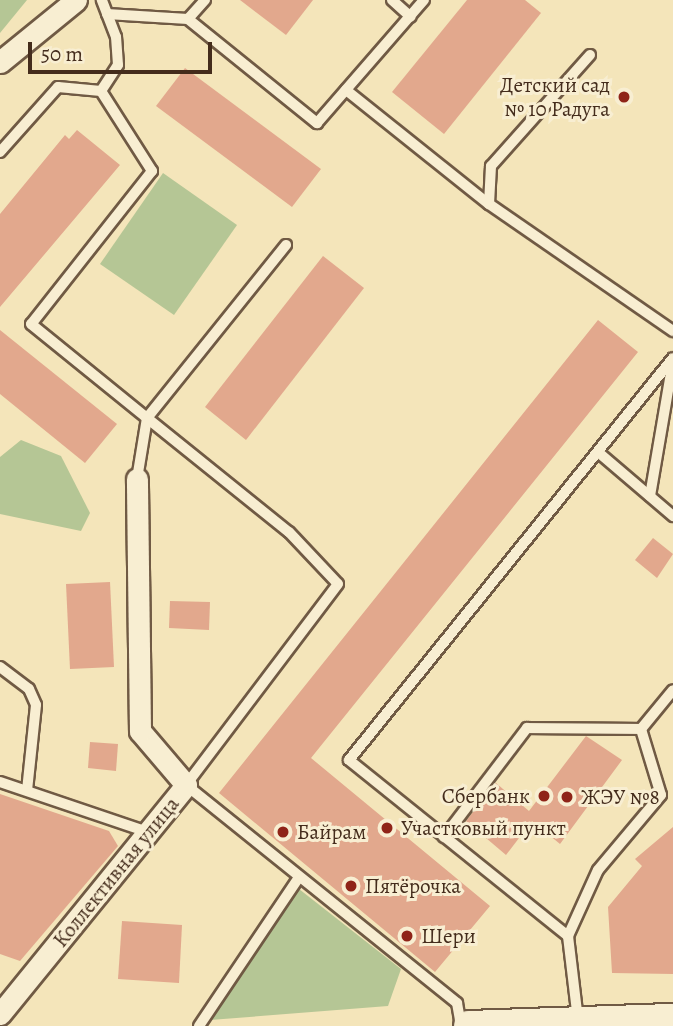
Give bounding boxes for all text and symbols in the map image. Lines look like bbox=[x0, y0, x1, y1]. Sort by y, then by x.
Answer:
scale bar bbox=[32, 28, 215, 72]
text: 50 m bbox=[41, 40, 83, 68]
place label: Детский сад № 10 Радуга bbox=[500, 72, 610, 122]
marker: Детский сад № 10 Радуга bbox=[616, 89, 632, 105]
place label: Сбербанк bbox=[442, 783, 530, 809]
place label: ЖЭУ №8 bbox=[581, 784, 660, 810]
marker: Сбербанк bbox=[536, 788, 552, 804]
marker: ЖЭУ №8 bbox=[559, 789, 575, 805]
street label: Коллективная улица bbox=[48, 792, 184, 952]
place label: Участковый пункт bbox=[401, 815, 566, 841]
place label: Байрам bbox=[297, 819, 366, 845]
marker: Участковый пункт bbox=[379, 820, 395, 836]
marker: Байрам bbox=[275, 824, 291, 840]
place label: Пятёрочка bbox=[365, 873, 461, 899]
marker: Пятёрочка bbox=[343, 878, 359, 894]
place label: Шери bbox=[421, 923, 476, 949]
marker: Шери bbox=[399, 928, 415, 944]

